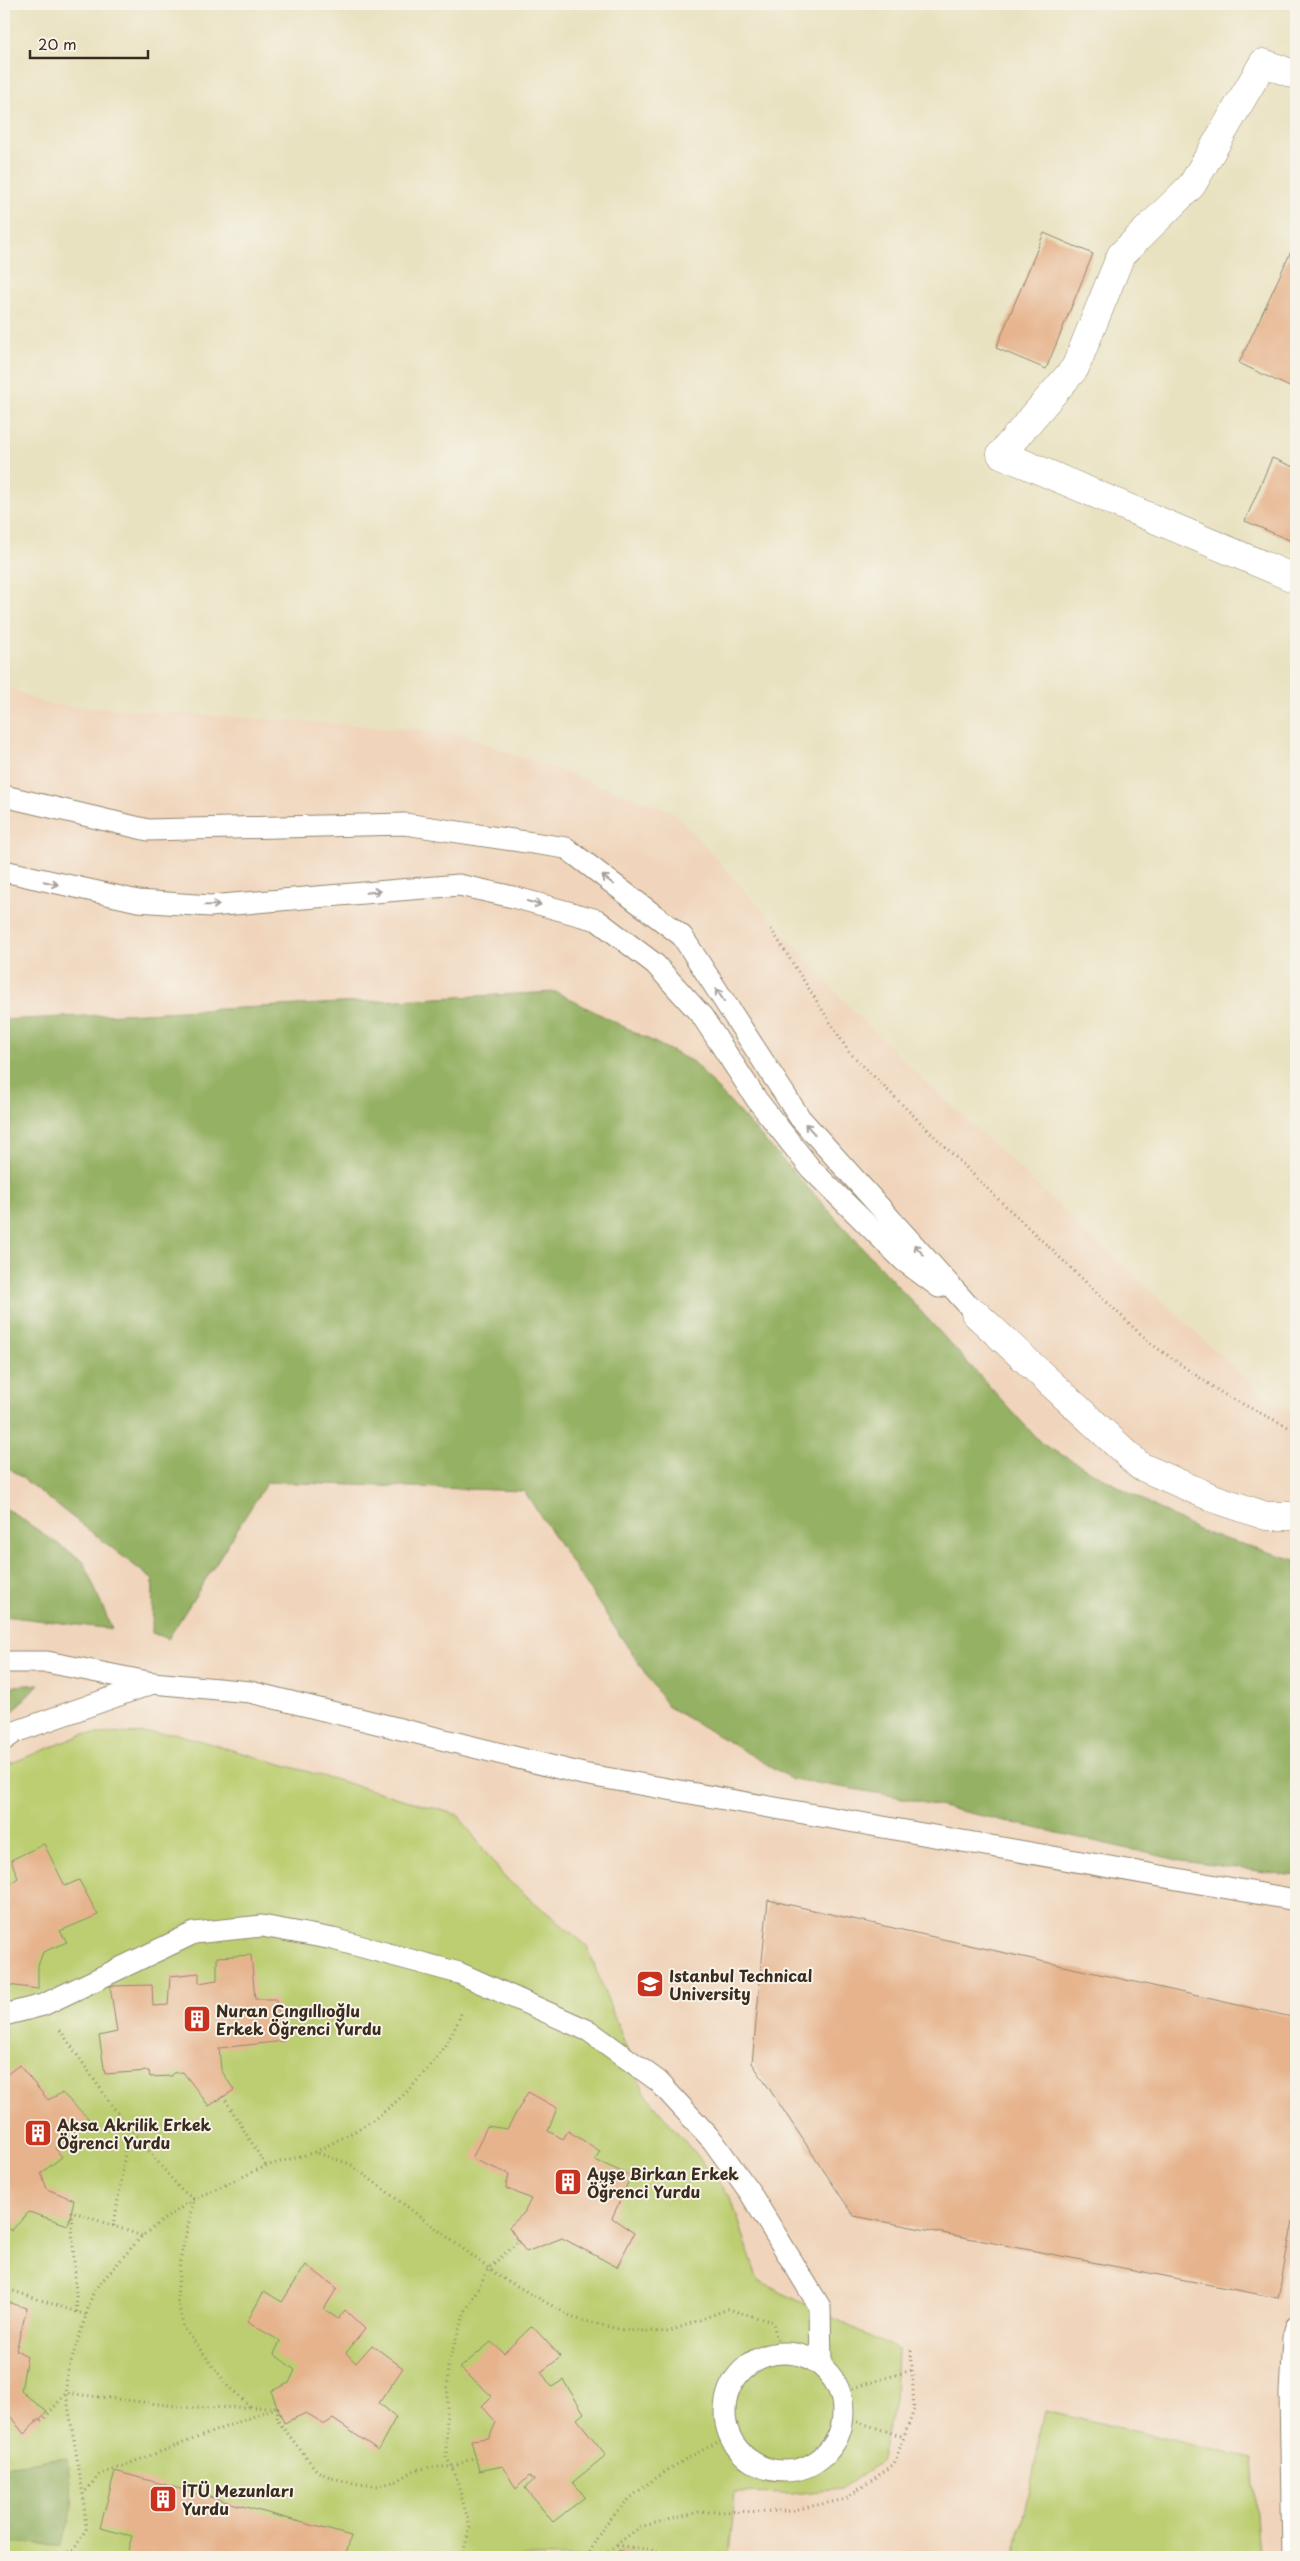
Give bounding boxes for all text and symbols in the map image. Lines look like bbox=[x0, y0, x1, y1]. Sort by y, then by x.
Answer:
scale bar bbox=[30, 28, 148, 60]
text: 20 m bbox=[38, 32, 77, 55]
one-way arrow bbox=[601, 875, 615, 885]
one-way arrow bbox=[43, 879, 59, 888]
one-way arrow bbox=[365, 887, 381, 897]
one-way arrow bbox=[525, 898, 541, 908]
one-way arrow bbox=[203, 900, 219, 910]
one-way arrow bbox=[715, 988, 725, 1002]
one-way arrow bbox=[805, 1123, 816, 1136]
one-way arrow bbox=[913, 1244, 925, 1257]
place label: Istanbul Technical University bbox=[669, 1963, 812, 2005]
school or university icon: Istanbul Technical University bbox=[635, 1969, 665, 1999]
place label: Nuran Cıngıllıoğlu Erkek Öğrenci Yurdu bbox=[216, 1998, 382, 2040]
building icon: Nuran Cıngıllıoğlu Erkek Öğrenci Yurdu bbox=[182, 2004, 212, 2034]
place label: Aksa Akrilik Erkek Öğrenci Yurdu bbox=[57, 2112, 212, 2154]
building icon: Aksa Akrilik Erkek Öğrenci Yurdu bbox=[23, 2118, 53, 2148]
place label: Ayşe Birkan Erkek Öğrenci Yurdu bbox=[586, 2161, 739, 2203]
building icon: Ayşe Birkan Erkek Öğrenci Yurdu bbox=[553, 2167, 583, 2197]
place label: İTÜ Mezunları Yurdu bbox=[182, 2478, 294, 2520]
building icon: İTÜ Mezunları Yurdu bbox=[148, 2484, 178, 2514]

